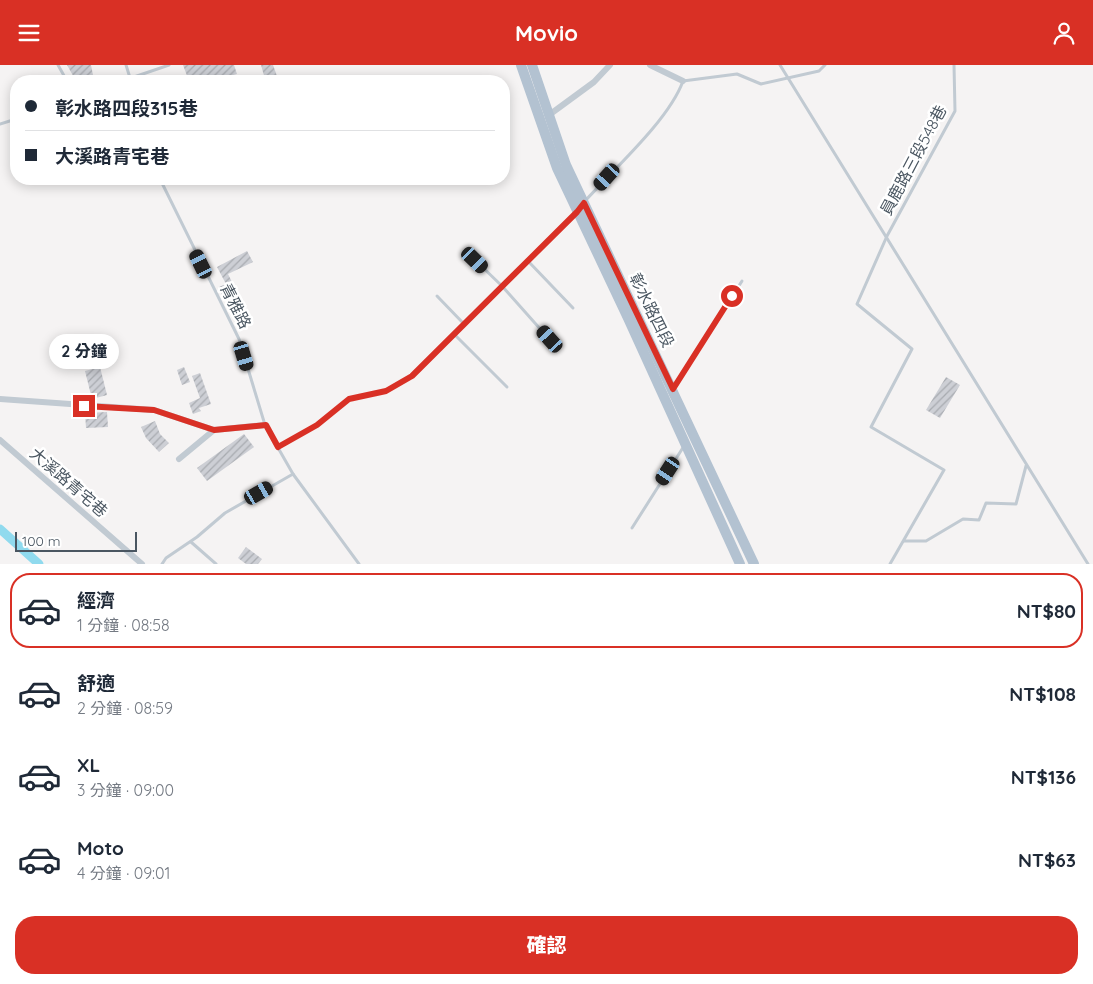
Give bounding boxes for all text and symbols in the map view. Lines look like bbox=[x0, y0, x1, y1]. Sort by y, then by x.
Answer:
icon: menu bbox=[15, 19, 43, 47]
text: Movio bbox=[515, 19, 578, 47]
icon: person bbox=[1050, 19, 1078, 47]
text: 彰水路四段315巷 bbox=[55, 96, 198, 120]
street label: 員鹿路三段548巷 bbox=[876, 102, 950, 218]
text: 大溪路青宅巷 bbox=[55, 144, 169, 168]
car bbox=[591, 161, 622, 193]
car bbox=[458, 244, 491, 276]
car bbox=[187, 247, 214, 281]
street label: 彰水路四段 bbox=[625, 270, 679, 350]
street label: 青雅路 bbox=[216, 280, 256, 332]
route start bbox=[721, 285, 743, 307]
car bbox=[534, 323, 565, 355]
callout: 2 分鐘 bbox=[49, 333, 119, 369]
car bbox=[232, 339, 255, 373]
text: 2 分鐘 bbox=[61, 341, 107, 361]
route end bbox=[73, 395, 95, 417]
street label: 大溪路青宅巷 bbox=[26, 443, 112, 521]
car bbox=[653, 454, 682, 488]
car bbox=[242, 479, 275, 507]
scale bar bbox=[15, 529, 138, 552]
text: 100 m bbox=[22, 532, 60, 550]
icon: car bbox=[17, 588, 62, 633]
text: 經濟 bbox=[77, 588, 115, 612]
text: NT$80 bbox=[1017, 599, 1076, 623]
text: 1 分鐘 · 08:58 bbox=[77, 615, 170, 635]
icon: car bbox=[17, 671, 62, 716]
text: 舒適 bbox=[77, 671, 115, 695]
text: NT$108 bbox=[1009, 682, 1076, 706]
text: 2 分鐘 · 08:59 bbox=[77, 698, 173, 718]
text: XL bbox=[77, 753, 100, 777]
icon: car bbox=[17, 754, 62, 799]
text: NT$136 bbox=[1011, 765, 1076, 789]
text: 3 分鐘 · 09:00 bbox=[77, 780, 174, 800]
text: Moto bbox=[77, 836, 124, 860]
icon: car bbox=[17, 837, 62, 882]
text: NT$63 bbox=[1018, 848, 1076, 872]
text: 4 分鐘 · 09:01 bbox=[77, 863, 171, 883]
button: 確認 bbox=[15, 916, 1078, 974]

